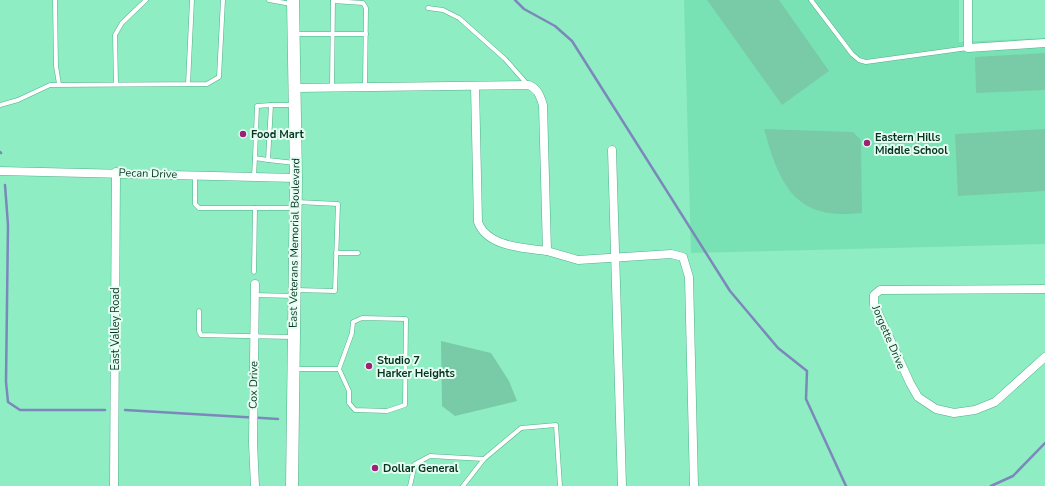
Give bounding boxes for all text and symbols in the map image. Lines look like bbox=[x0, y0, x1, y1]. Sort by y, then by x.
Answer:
place label: Food Mart bbox=[251, 127, 304, 142]
marker: Food Mart bbox=[238, 129, 248, 139]
place label: Eastern Hills Middle School bbox=[875, 130, 948, 158]
marker: Eastern Hills Middle School bbox=[862, 138, 872, 148]
street label: East Veterans Memorial Boulevard bbox=[286, 158, 303, 328]
street label: Pecan Drive bbox=[118, 165, 178, 182]
street label: East Valley Road bbox=[108, 287, 123, 371]
street label: Jorgette Drive bbox=[868, 302, 909, 372]
place label: Studio 7 Harker Heights bbox=[377, 353, 455, 381]
street label: Cox Drive bbox=[246, 361, 261, 409]
marker: Studio 7 Harker Heights bbox=[364, 361, 374, 371]
place label: Dollar General bbox=[383, 461, 459, 476]
marker: Dollar General bbox=[370, 463, 380, 473]

